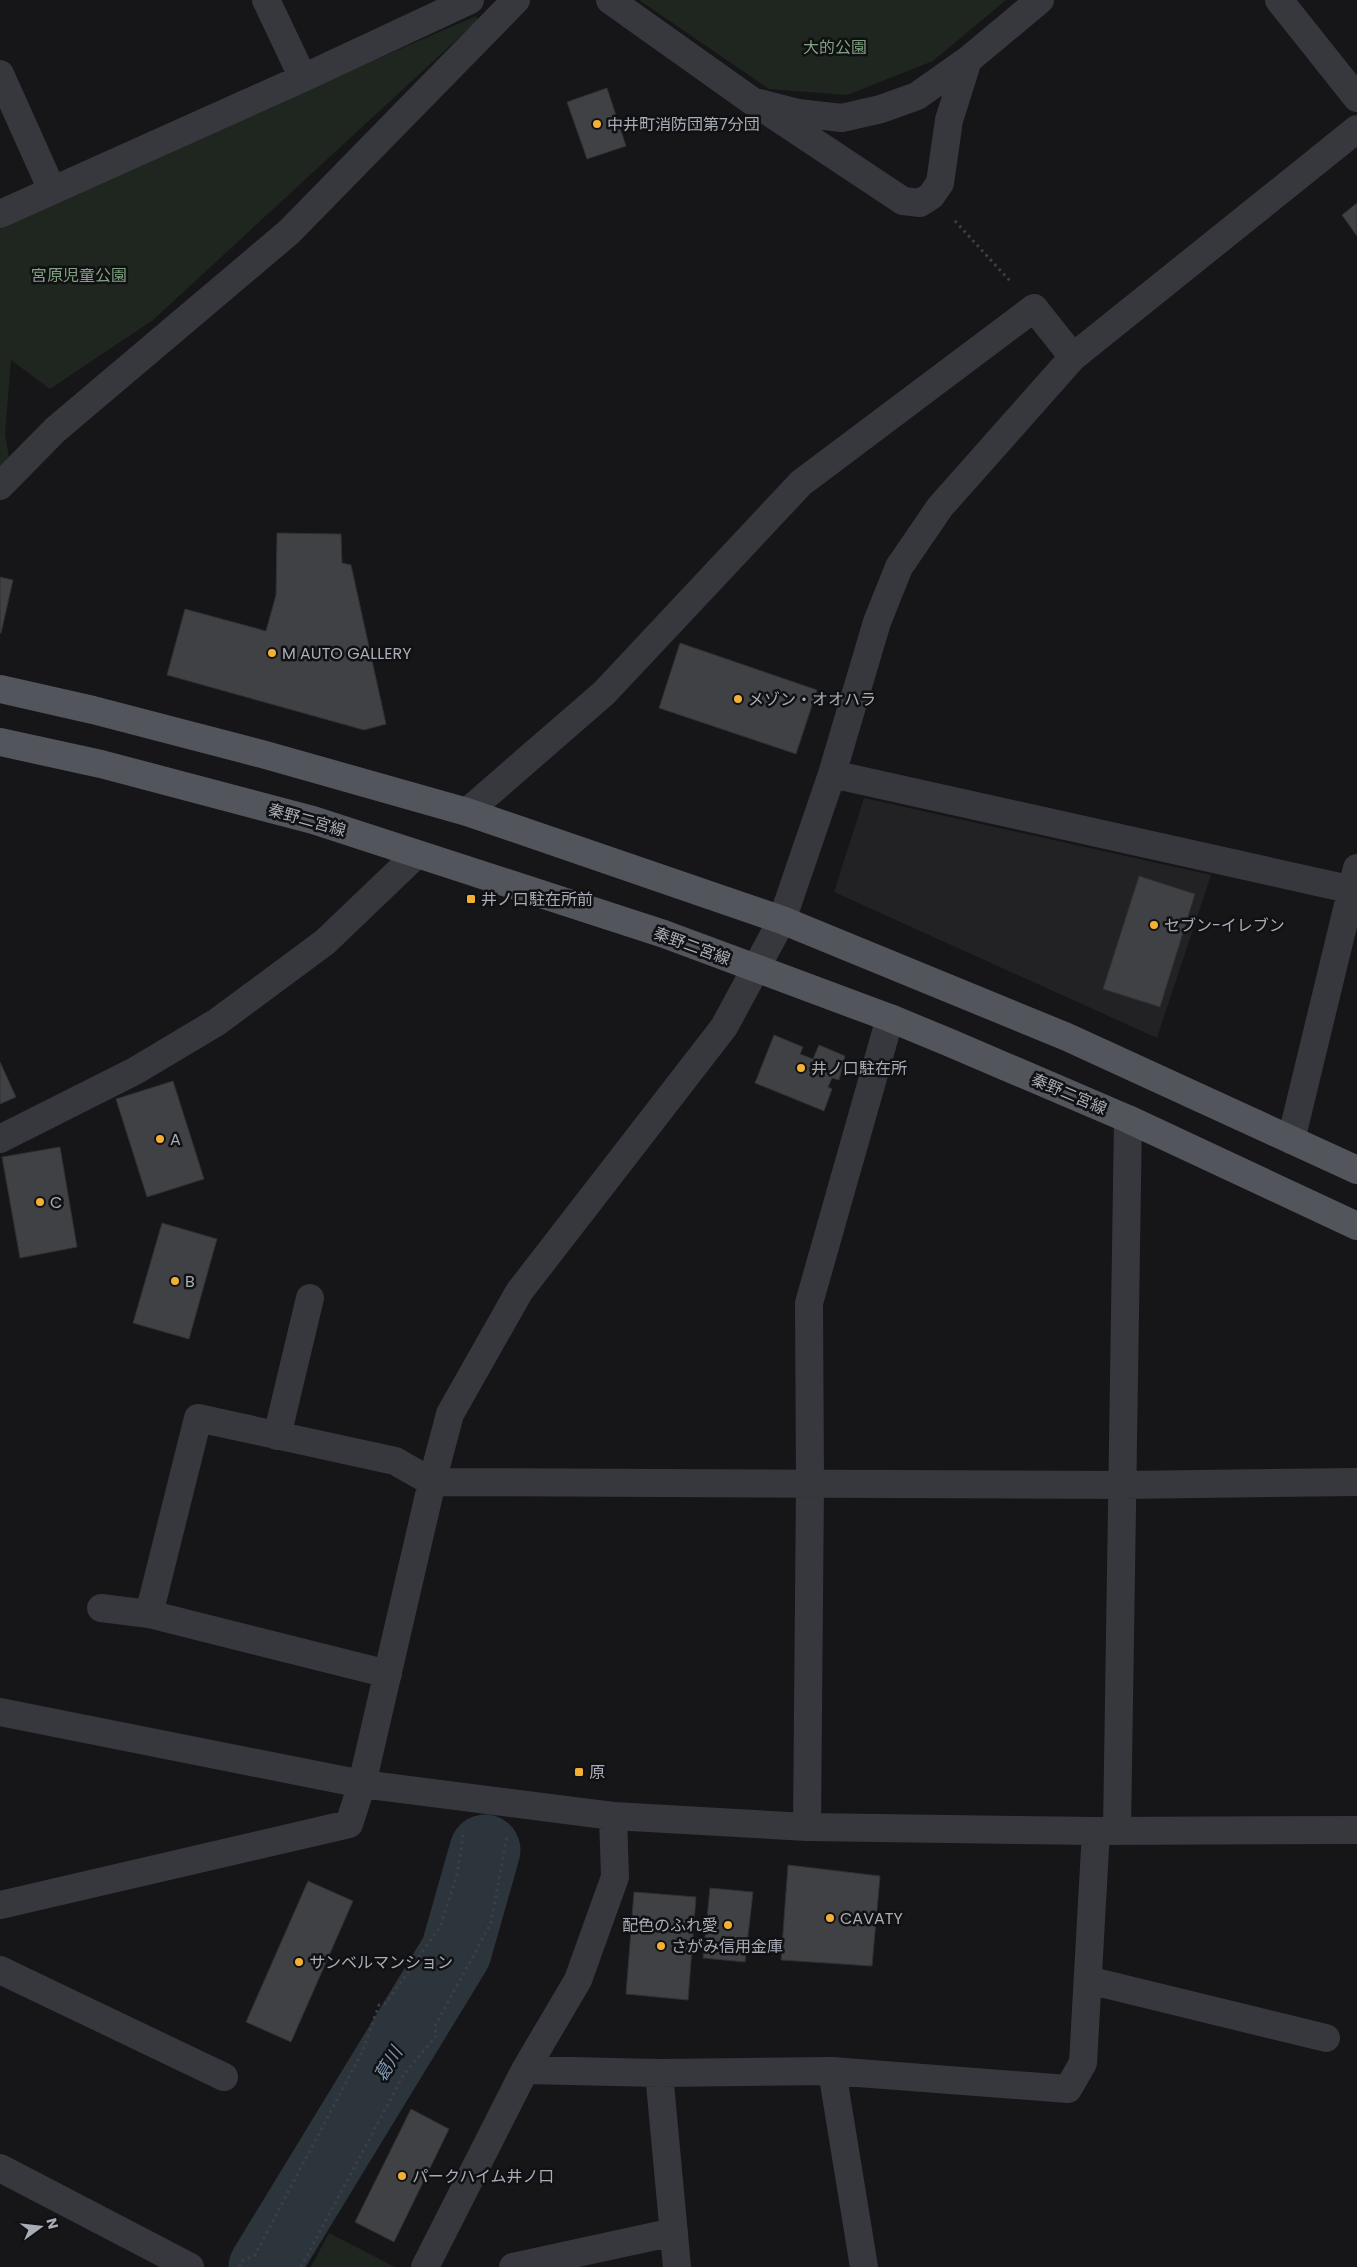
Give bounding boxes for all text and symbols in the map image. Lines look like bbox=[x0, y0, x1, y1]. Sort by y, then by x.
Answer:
park label: 大的公園 bbox=[803, 36, 867, 59]
place label: 中井町消防団第7分団 bbox=[607, 113, 760, 136]
marker: 中井町消防団第7分団 bbox=[591, 118, 603, 130]
park label: 宮原児童公園 bbox=[31, 264, 127, 287]
place label: M AUTO GALLERY bbox=[282, 642, 412, 665]
marker: M AUTO GALLERY bbox=[266, 647, 278, 659]
place label: メゾン・オオハラ bbox=[748, 688, 876, 711]
marker: メゾン・オオハラ bbox=[732, 693, 744, 705]
street label: 秦野二宮線 bbox=[265, 798, 349, 842]
place label: 井ノ口駐在所前 bbox=[481, 888, 593, 911]
marker: 井ノ口駐在所前 bbox=[465, 893, 477, 905]
place label: セブン-イレブン bbox=[1164, 914, 1285, 937]
marker: セブン-イレブン bbox=[1148, 919, 1160, 931]
street label: 秦野二宮線 bbox=[650, 922, 734, 970]
place label: 井ノ口駐在所 bbox=[811, 1057, 907, 1080]
marker: 井ノ口駐在所 bbox=[795, 1062, 807, 1074]
street label: 秦野二宮線 bbox=[1028, 1068, 1110, 1120]
place label: A bbox=[170, 1128, 181, 1151]
marker: A bbox=[154, 1133, 166, 1145]
place label: C bbox=[50, 1191, 62, 1214]
marker: C bbox=[34, 1196, 46, 1208]
place label: B bbox=[185, 1270, 195, 1293]
marker: B bbox=[169, 1275, 181, 1287]
place label: 原 bbox=[589, 1761, 605, 1784]
marker: 原 bbox=[573, 1766, 585, 1778]
place label: CAVATY bbox=[840, 1907, 903, 1930]
marker: CAVATY bbox=[824, 1912, 836, 1924]
place label: 配色のふれ愛 bbox=[622, 1914, 718, 1937]
marker: 配色のふれ愛 bbox=[722, 1919, 734, 1931]
place label: さがみ信用金庫 bbox=[671, 1935, 783, 1958]
marker: さがみ信用金庫 bbox=[655, 1940, 667, 1952]
place label: サンベルマンション bbox=[309, 1951, 453, 1974]
marker: サンベルマンション bbox=[293, 1956, 305, 1968]
water label: 葛川 bbox=[368, 2040, 409, 2086]
place label: パークハイム井ノ口 bbox=[412, 2165, 555, 2188]
marker: パークハイム井ノ口 bbox=[396, 2170, 408, 2182]
north arrow bbox=[15, 2202, 65, 2252]
text: N bbox=[42, 2216, 64, 2231]

